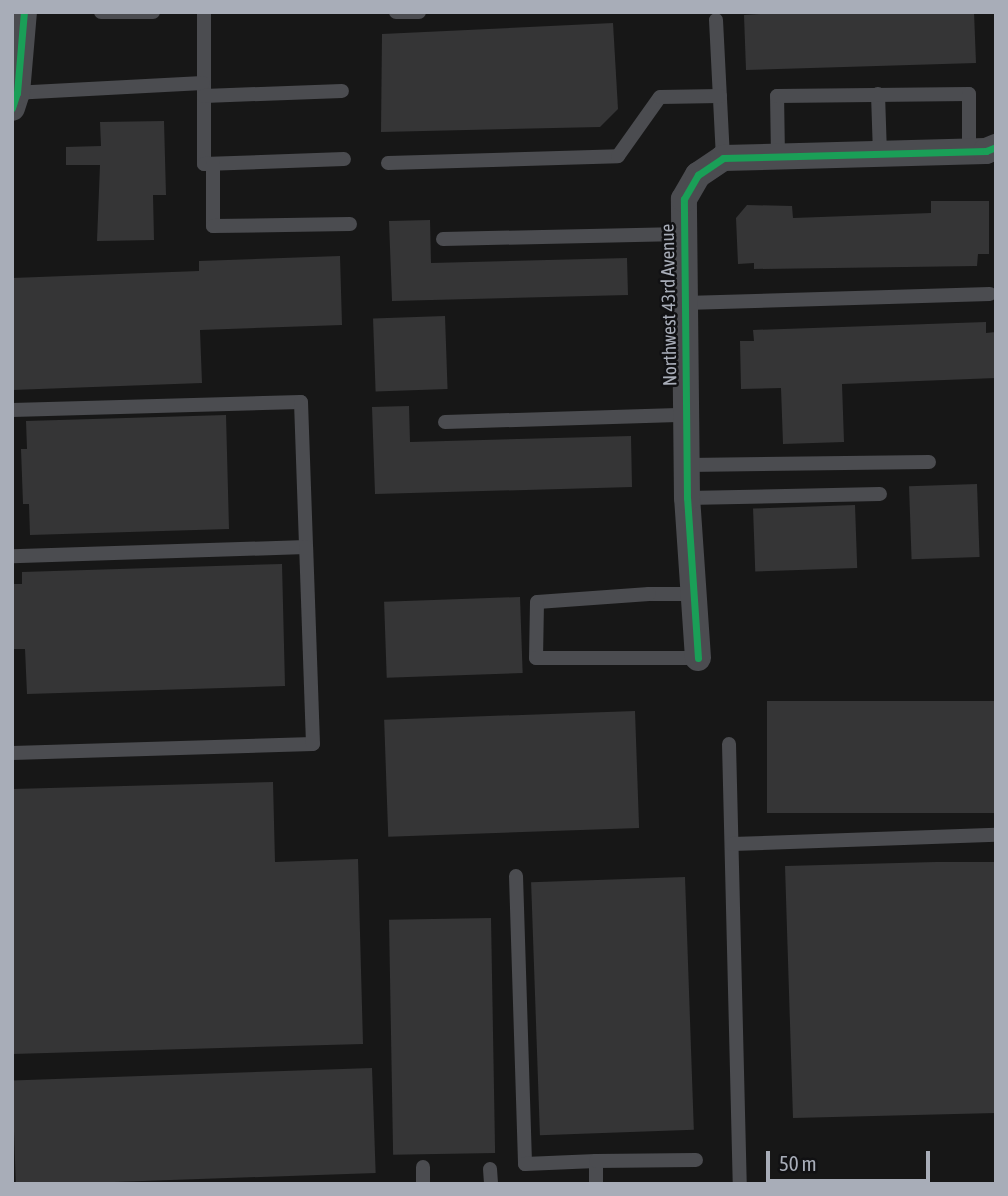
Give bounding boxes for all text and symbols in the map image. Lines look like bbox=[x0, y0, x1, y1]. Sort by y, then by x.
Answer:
street label: Northwest 43rd Avenue bbox=[656, 224, 682, 386]
scale bar bbox=[770, 1136, 934, 1180]
text: 50 m bbox=[779, 1151, 817, 1175]

